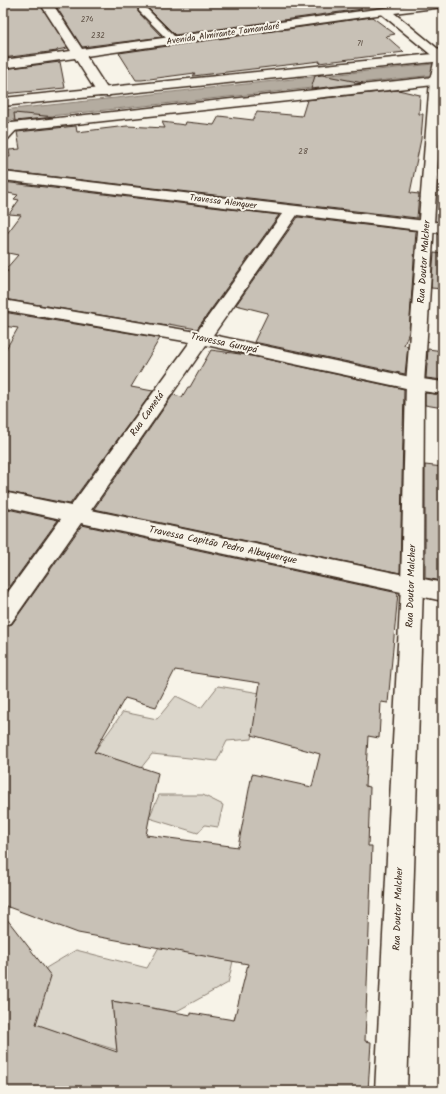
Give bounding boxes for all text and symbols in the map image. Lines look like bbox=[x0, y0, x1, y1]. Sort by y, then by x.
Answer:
house number: 274 bbox=[81, 13, 94, 26]
street label: Avenida Almirante Tamandaré bbox=[166, 19, 281, 49]
house number: 232 bbox=[91, 29, 105, 42]
house number: 71 bbox=[357, 37, 364, 50]
house number: 28 bbox=[298, 145, 308, 158]
street label: Travessa Alenquer bbox=[189, 190, 258, 214]
street label: Rua Doutor Malcher bbox=[413, 219, 435, 304]
street label: Travessa Gurupá bbox=[189, 328, 260, 358]
street label: Rua Cametá bbox=[126, 387, 169, 440]
street label: Travessa Capitão Pedro Albuquerque bbox=[147, 521, 299, 569]
street label: Rua Doutor Malcher bbox=[402, 543, 420, 628]
street label: Rua Doutor Malcher bbox=[389, 866, 407, 951]

